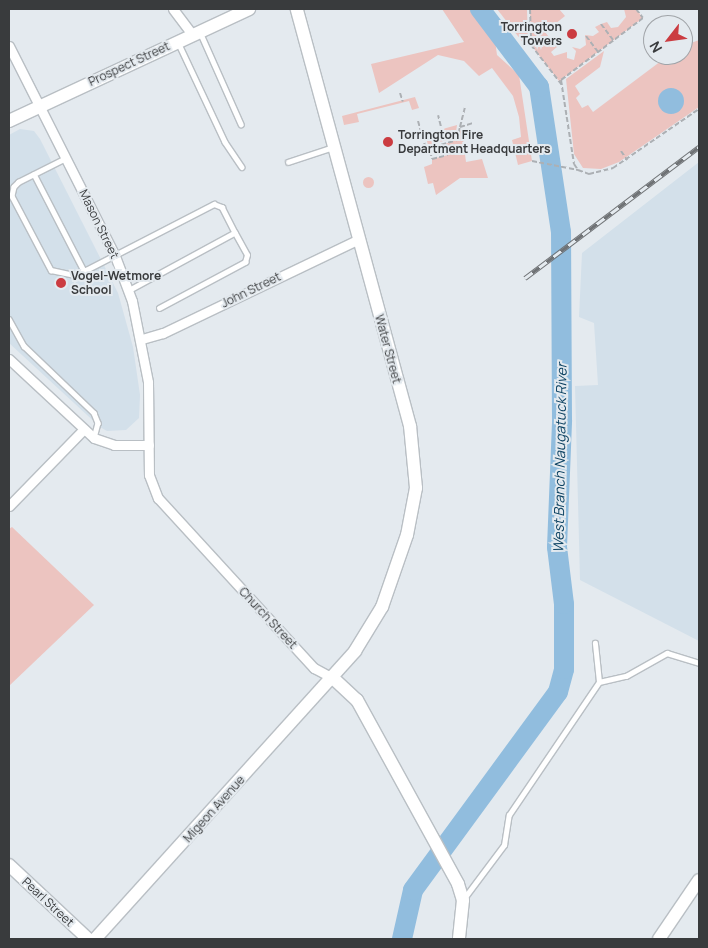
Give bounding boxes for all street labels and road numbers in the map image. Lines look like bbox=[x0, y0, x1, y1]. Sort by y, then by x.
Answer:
street label: Prospect Street bbox=[86, 39, 172, 89]
street label: Mason Street bbox=[76, 187, 122, 261]
street label: John Street bbox=[219, 269, 283, 311]
street label: Water Street bbox=[372, 313, 404, 385]
street label: Church Street bbox=[236, 584, 300, 652]
street label: Migeon Avenue bbox=[180, 773, 248, 845]
street label: Pearl Street bbox=[19, 874, 77, 930]

